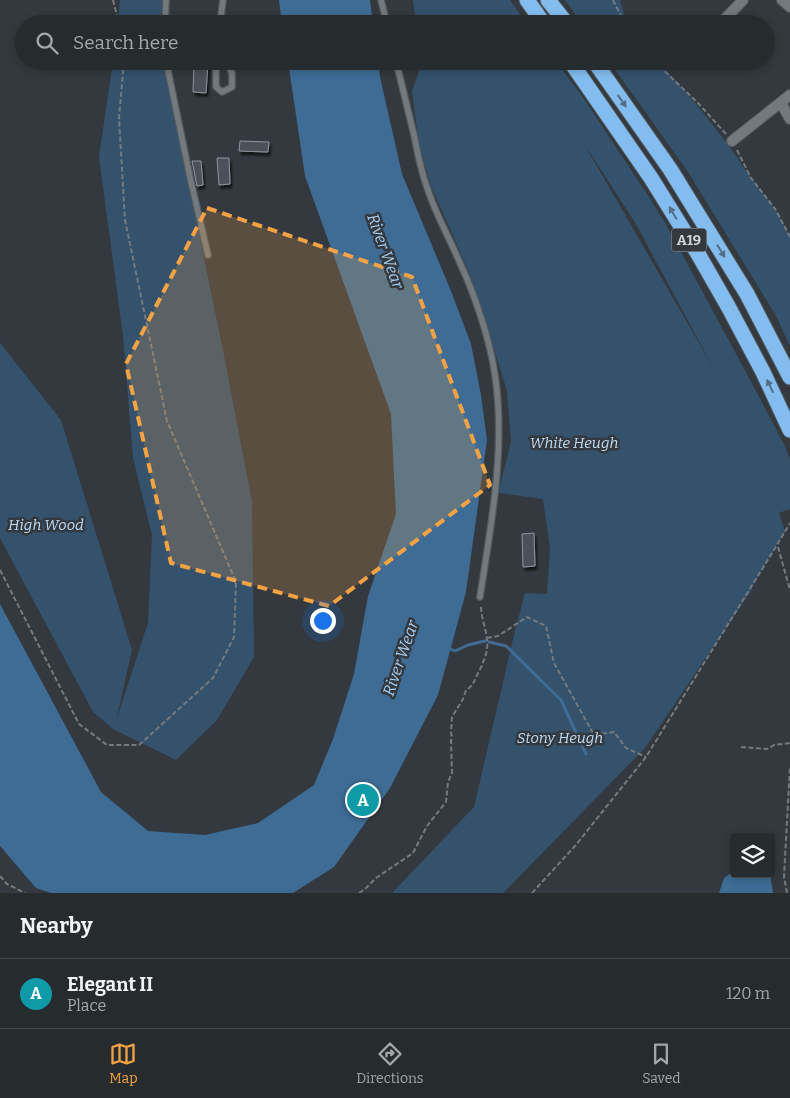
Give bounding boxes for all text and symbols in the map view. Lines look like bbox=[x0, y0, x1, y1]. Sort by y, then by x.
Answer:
search box bbox=[15, 15, 775, 70]
icon: search bbox=[33, 29, 61, 57]
text: Search here bbox=[73, 31, 178, 54]
one-way arrow bbox=[617, 94, 627, 108]
one-way arrow bbox=[668, 207, 678, 220]
water label: River Wear bbox=[363, 211, 408, 293]
road number: A19 bbox=[672, 228, 706, 252]
one-way arrow bbox=[716, 245, 726, 258]
one-way arrow bbox=[765, 378, 774, 393]
park label: White Heugh bbox=[530, 434, 618, 452]
park label: High Wood bbox=[8, 516, 84, 534]
your location bbox=[310, 608, 336, 634]
water label: River Wear bbox=[379, 617, 423, 698]
park label: Stony Heugh bbox=[517, 729, 603, 747]
pin: A bbox=[347, 781, 379, 819]
map controls bbox=[730, 833, 775, 878]
button: layers bbox=[730, 833, 775, 878]
text: Nearby bbox=[20, 913, 93, 939]
text: Elegant II bbox=[67, 973, 153, 996]
text: A bbox=[30, 984, 42, 1003]
text: 120 m bbox=[726, 984, 770, 1003]
text: Place bbox=[67, 996, 106, 1015]
tab: Map bbox=[109, 1040, 138, 1087]
tab: Directions bbox=[356, 1040, 424, 1087]
tab: Saved bbox=[642, 1040, 681, 1087]

